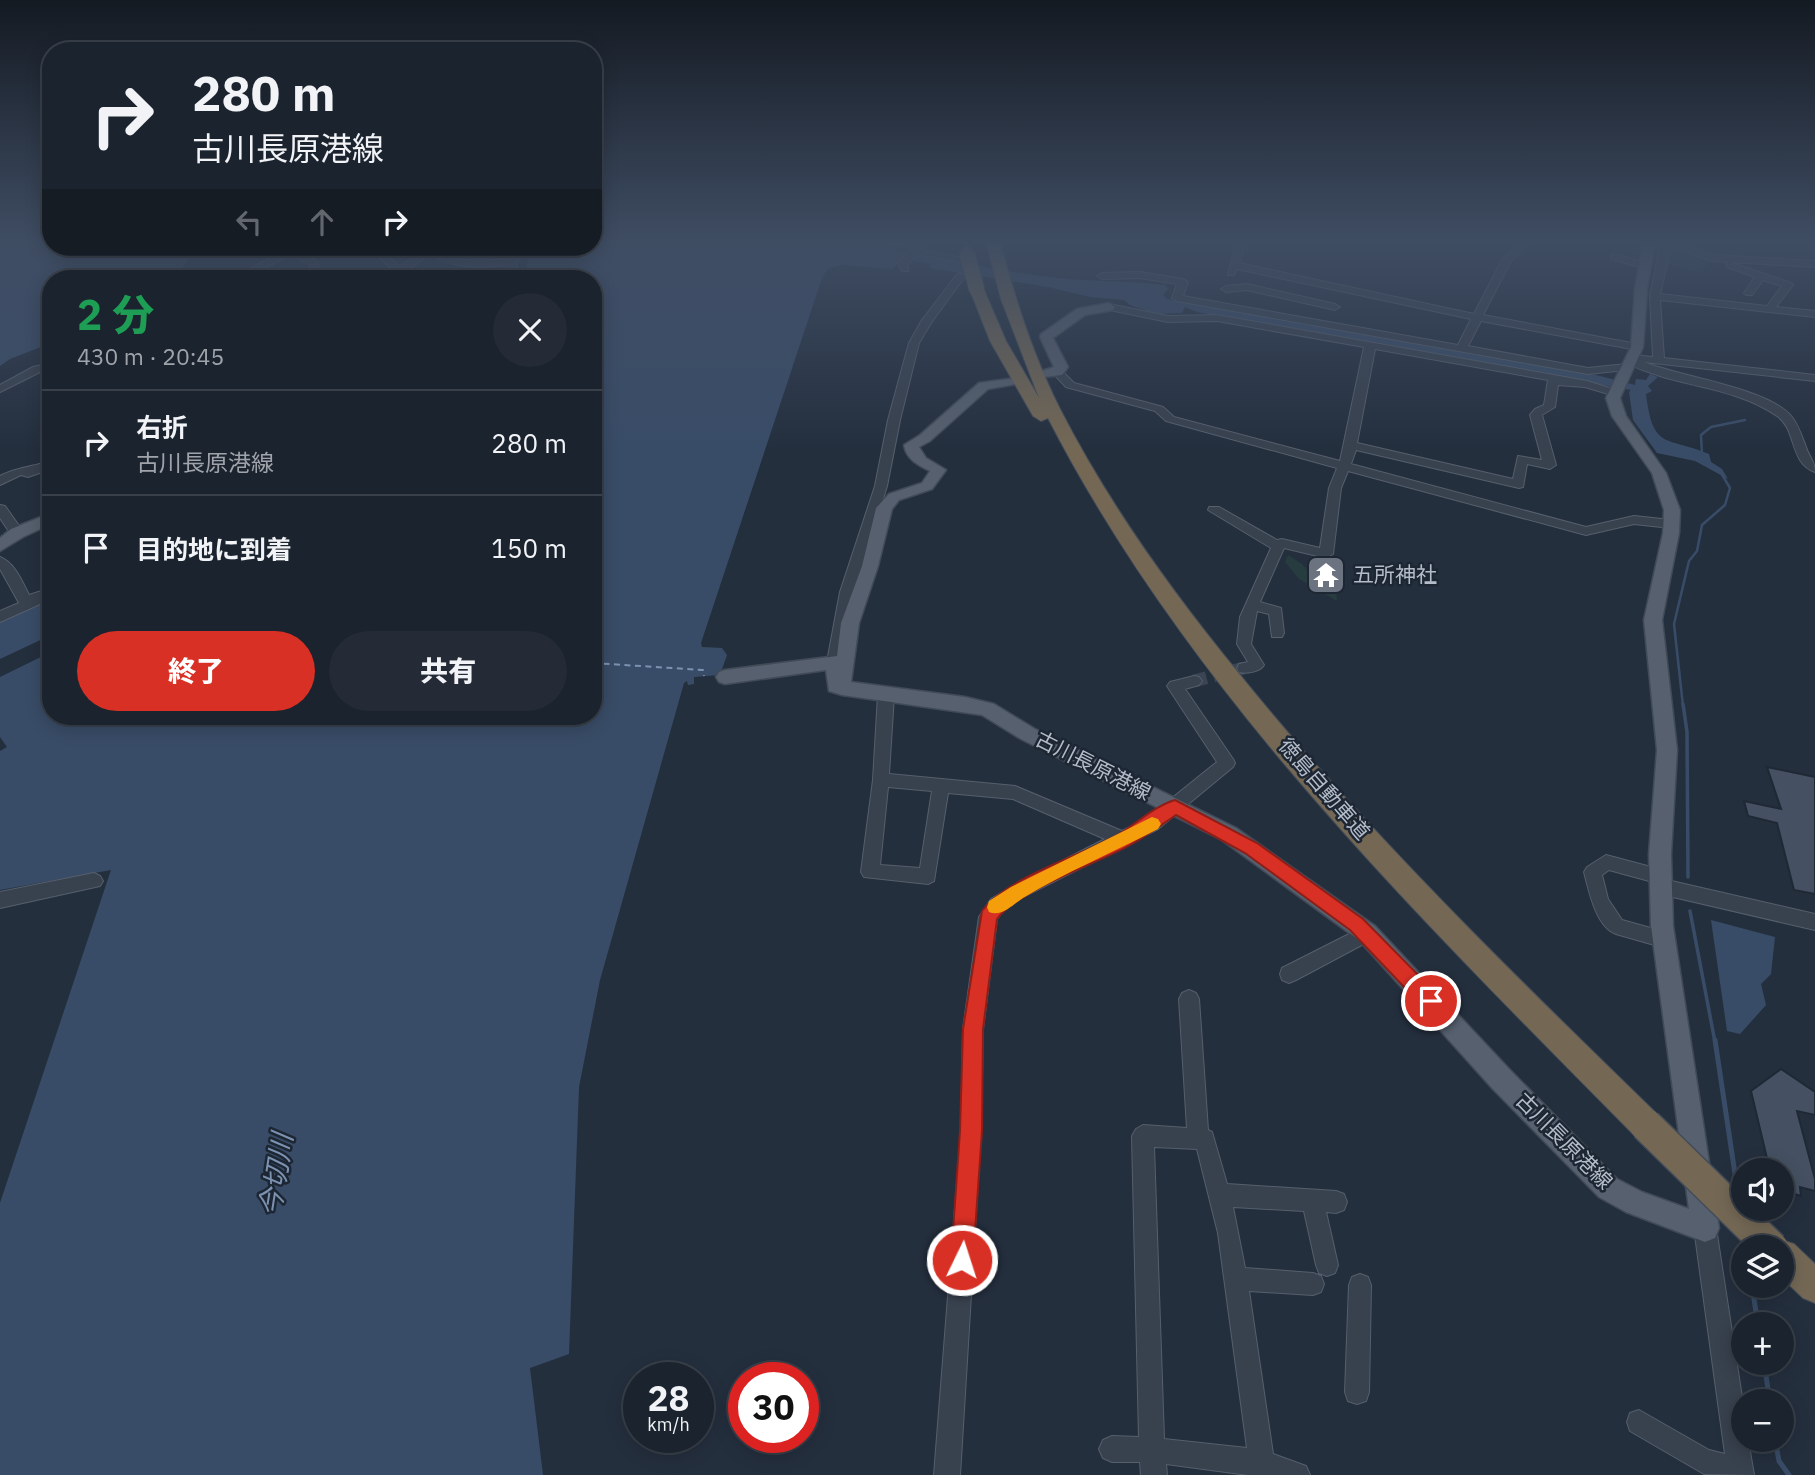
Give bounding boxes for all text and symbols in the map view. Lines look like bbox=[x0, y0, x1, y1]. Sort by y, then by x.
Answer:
text: 280 m bbox=[192, 61, 336, 124]
icon: right bbox=[77, 70, 168, 161]
text: 古川長原港線 bbox=[192, 127, 384, 169]
icon: left bbox=[230, 203, 268, 241]
icon: ahead bbox=[303, 203, 341, 241]
icon: right bbox=[376, 203, 414, 241]
text: 2 分 bbox=[77, 287, 154, 342]
button: close bbox=[493, 293, 567, 367]
text: 430 m · 20:45 bbox=[77, 341, 224, 371]
text: 右折 bbox=[136, 410, 188, 444]
icon: right bbox=[77, 424, 115, 462]
text: 280 m bbox=[491, 426, 567, 460]
text: 古川長原港線 bbox=[136, 447, 274, 477]
icon: arrive bbox=[77, 529, 115, 567]
text: 150 m bbox=[491, 531, 567, 565]
text: 目的地に到着 bbox=[136, 532, 292, 566]
temple icon: 五所神社 bbox=[1305, 554, 1347, 596]
place label: 五所神社 bbox=[1353, 560, 1437, 588]
button: 終了 bbox=[77, 631, 315, 711]
button: 共有 bbox=[329, 631, 567, 711]
street label: 古川長原港線 bbox=[1031, 724, 1156, 806]
street label: 徳島自動車道 bbox=[1273, 732, 1377, 845]
pin bbox=[1401, 971, 1461, 1031]
icon: arrive bbox=[1412, 982, 1450, 1020]
street label: 古川長原港線 bbox=[1510, 1086, 1619, 1195]
water label: 今切川 bbox=[251, 1128, 301, 1219]
map controls bbox=[1731, 1158, 1794, 1452]
button: sound bbox=[1731, 1158, 1794, 1221]
position arrow bbox=[925, 1223, 999, 1297]
button: layers bbox=[1731, 1235, 1794, 1298]
button: + bbox=[1731, 1312, 1794, 1375]
speed limit sign: 30 bbox=[728, 1362, 819, 1453]
text: 28 bbox=[647, 1375, 690, 1421]
button: − bbox=[1731, 1389, 1794, 1452]
text: km/h bbox=[647, 1413, 690, 1436]

